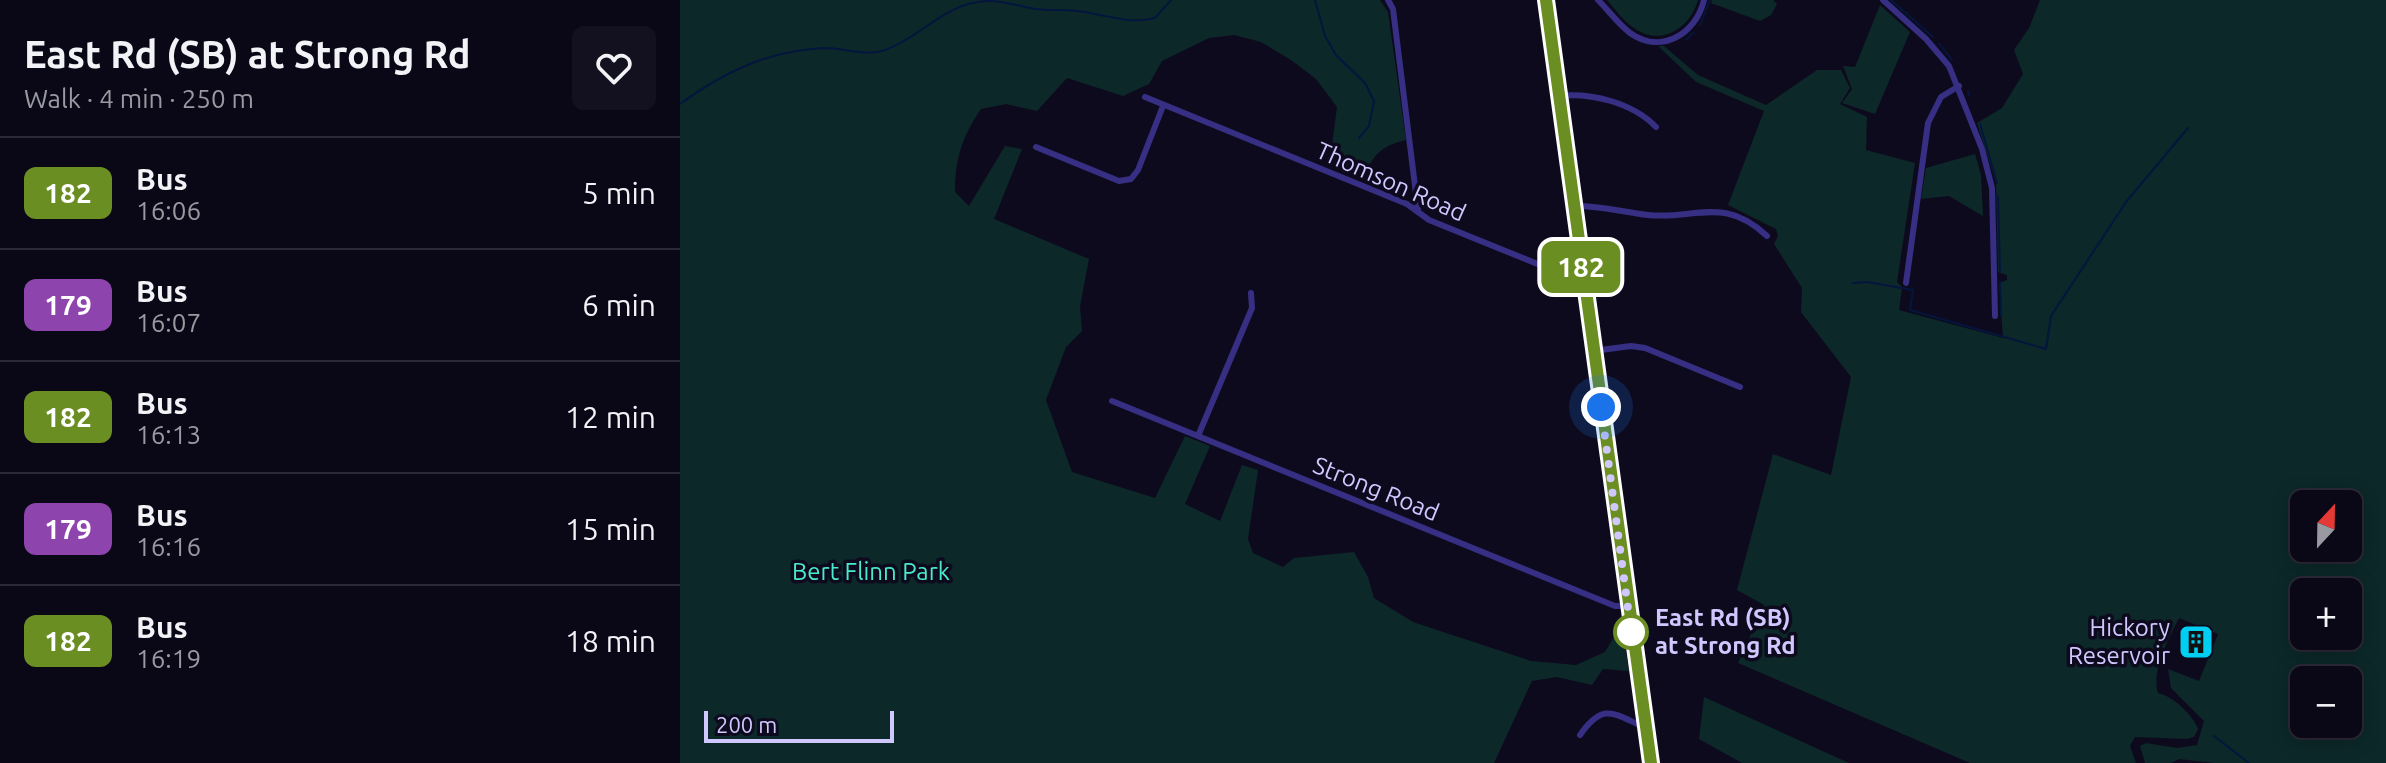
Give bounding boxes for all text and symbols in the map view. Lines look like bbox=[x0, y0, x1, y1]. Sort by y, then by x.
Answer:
button: heart bbox=[572, 26, 656, 110]
text: East Rd (SB) at Strong Rd bbox=[24, 33, 470, 75]
text: Walk · 4 min · 250 m bbox=[24, 84, 254, 113]
street label: Thomson Road bbox=[1312, 137, 1470, 227]
text: Bus bbox=[136, 162, 188, 196]
text: 5 min bbox=[582, 176, 656, 210]
text: 182 bbox=[44, 177, 92, 208]
text: 16:06 bbox=[136, 196, 201, 225]
line badge: 182 bbox=[1535, 241, 1627, 293]
text: 182 bbox=[1557, 251, 1605, 282]
text: Bus bbox=[136, 274, 188, 308]
text: 6 min bbox=[582, 288, 656, 322]
text: 179 bbox=[44, 289, 92, 320]
text: 16:07 bbox=[136, 308, 201, 337]
text: Bus bbox=[136, 386, 188, 420]
your location bbox=[1581, 387, 1621, 427]
text: 12 min bbox=[565, 400, 656, 434]
text: 182 bbox=[44, 401, 92, 432]
text: 16:13 bbox=[136, 420, 201, 449]
street label: Strong Road bbox=[1309, 451, 1443, 526]
north arrow bbox=[2290, 490, 2362, 562]
map controls bbox=[2290, 490, 2362, 738]
text: Bus bbox=[136, 498, 188, 532]
text: 15 min bbox=[565, 512, 656, 546]
text: 179 bbox=[44, 513, 92, 544]
text: 16:16 bbox=[136, 532, 201, 561]
park label: Bert Flinn Park bbox=[792, 558, 950, 585]
button: + bbox=[2290, 578, 2362, 650]
place label: East Rd (SB) at Strong Rd bbox=[1655, 604, 1796, 659]
text: Bus bbox=[136, 610, 188, 644]
place label: Hickory Reservoir bbox=[2068, 614, 2170, 669]
marker: East Rd (SB) at Strong Rd bbox=[1614, 615, 1648, 649]
building icon: Hickory Reservoir bbox=[2177, 623, 2215, 661]
text: 18 min bbox=[565, 624, 656, 658]
text: 182 bbox=[44, 625, 92, 656]
text: 16:19 bbox=[136, 644, 201, 673]
button: − bbox=[2290, 666, 2362, 738]
scale bar bbox=[704, 707, 894, 743]
text: 200 m bbox=[716, 712, 777, 737]

